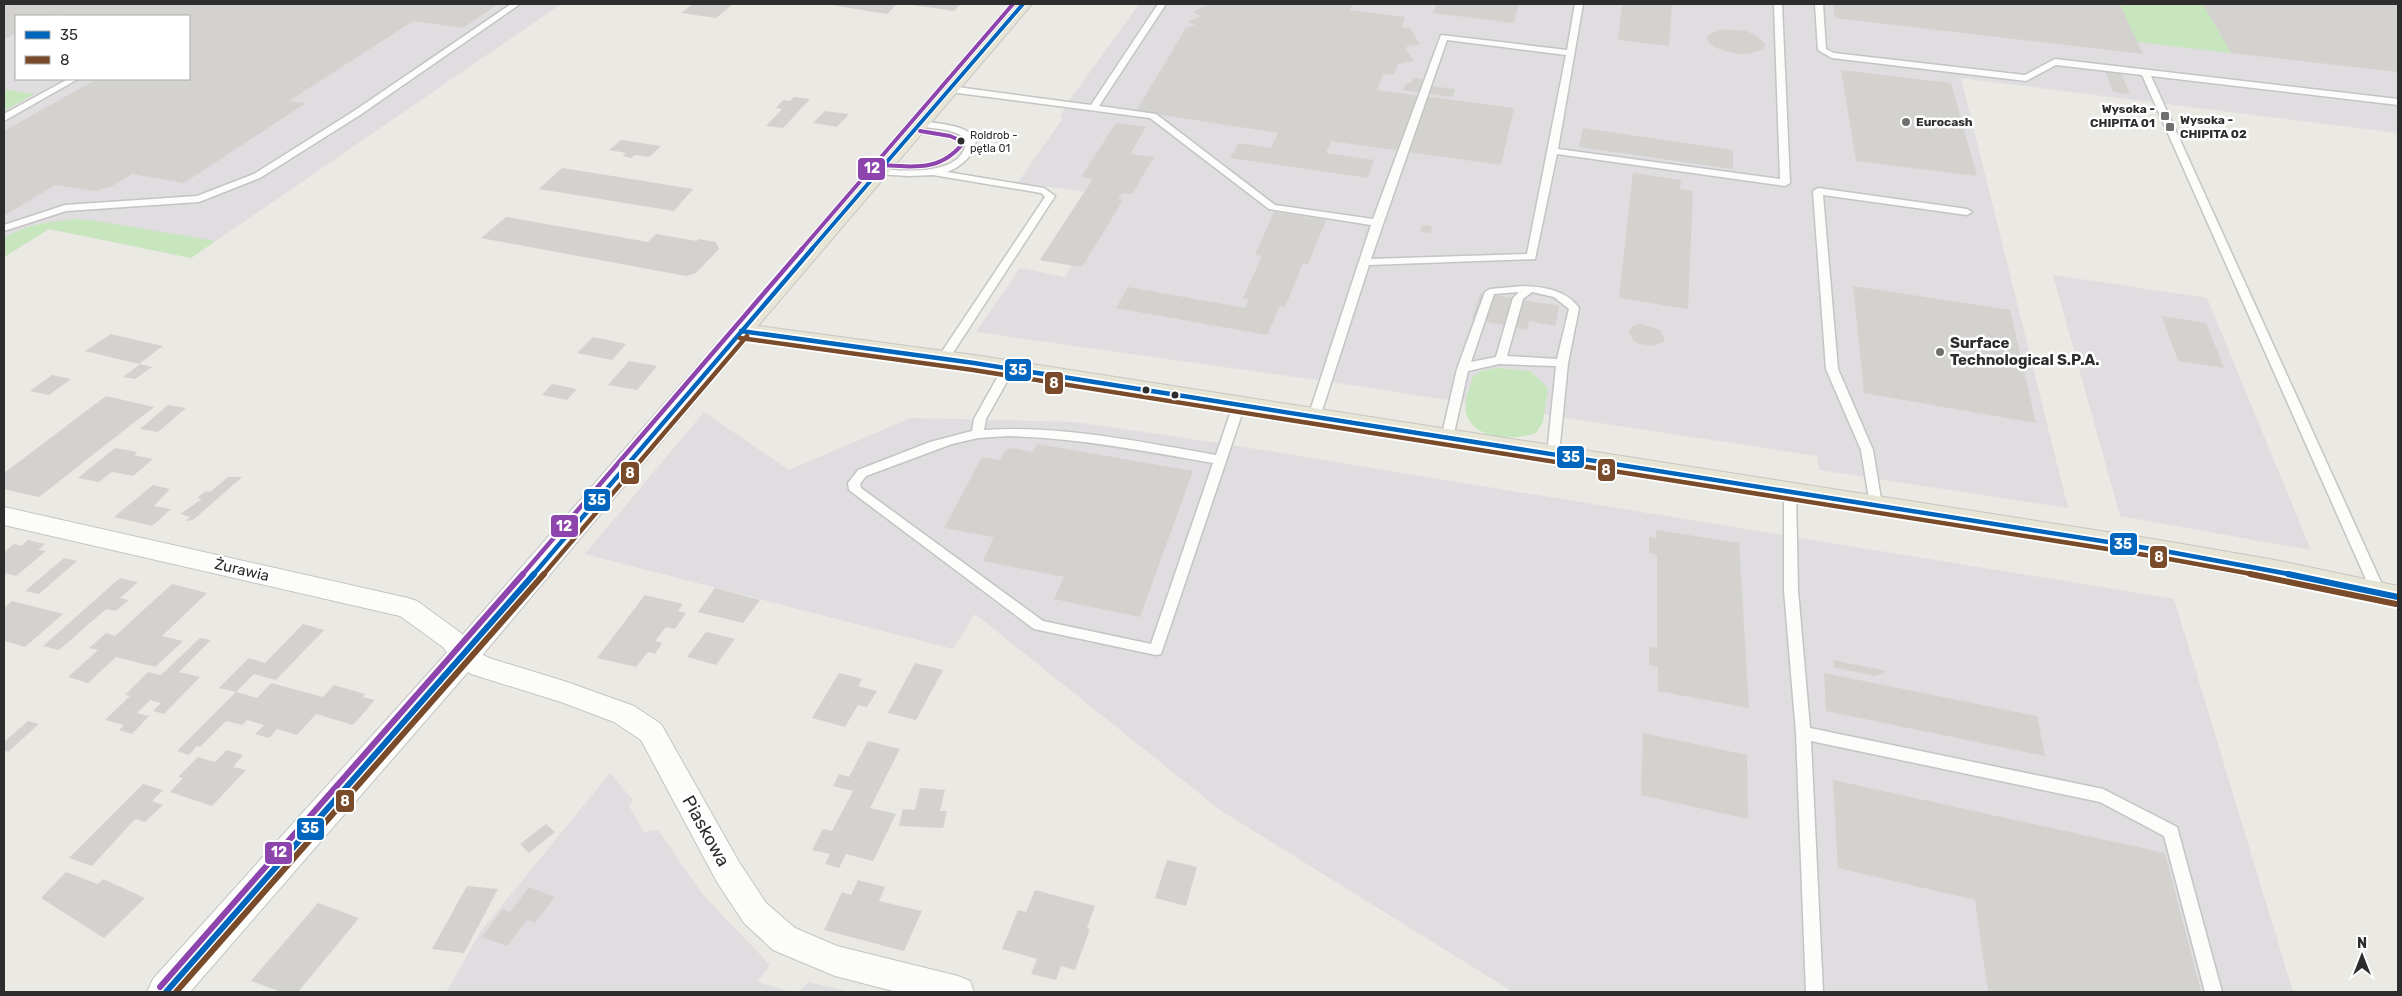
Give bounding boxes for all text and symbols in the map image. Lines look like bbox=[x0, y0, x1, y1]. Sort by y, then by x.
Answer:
legend bbox=[15, 15, 190, 80]
text: 35 bbox=[60, 26, 78, 44]
text: 8 bbox=[60, 51, 70, 69]
place label: Wysoka - CHIPITA 01 bbox=[2090, 102, 2155, 130]
marker: Wysoka - CHIPITA 01 bbox=[2159, 110, 2171, 122]
place label: Wysoka - CHIPITA 02 bbox=[2180, 113, 2247, 141]
place label: Eurocash bbox=[1916, 115, 1973, 129]
marker: Eurocash bbox=[1900, 116, 1912, 128]
marker: Wysoka - CHIPITA 02 bbox=[2164, 121, 2176, 133]
place label: Roldrob - pętla 01 bbox=[970, 129, 1018, 155]
marker: Roldrob - pętla 01 bbox=[956, 136, 966, 146]
line badge: 12 bbox=[857, 157, 886, 181]
text: 12 bbox=[864, 160, 880, 177]
place label: Surface Technological S.P.A. bbox=[1950, 334, 2100, 369]
marker: Surface Technological S.P.A. bbox=[1934, 346, 1946, 358]
line badge: 35 bbox=[1004, 358, 1032, 382]
text: 35 bbox=[1009, 362, 1027, 379]
line badge: 8 bbox=[1044, 371, 1064, 395]
text: 8 bbox=[1049, 375, 1059, 392]
unlabelled marker bbox=[1141, 385, 1151, 395]
unlabelled marker bbox=[1170, 390, 1180, 400]
line badge: 35 bbox=[1556, 445, 1585, 469]
text: 35 bbox=[1562, 449, 1580, 466]
line badge: 8 bbox=[1597, 458, 1616, 482]
line badge: 8 bbox=[620, 461, 640, 485]
text: 8 bbox=[1601, 462, 1611, 479]
text: 8 bbox=[625, 465, 635, 482]
line badge: 35 bbox=[583, 488, 611, 512]
text: 35 bbox=[588, 492, 606, 509]
line badge: 12 bbox=[550, 514, 579, 538]
text: 12 bbox=[556, 518, 572, 535]
line badge: 35 bbox=[2109, 532, 2138, 556]
text: 35 bbox=[2114, 536, 2132, 553]
line badge: 8 bbox=[2149, 545, 2168, 569]
text: 8 bbox=[2154, 549, 2164, 566]
street label: Żurawia bbox=[213, 555, 271, 585]
line badge: 8 bbox=[335, 789, 355, 813]
street label: Piaskowa bbox=[677, 792, 735, 870]
text: 8 bbox=[340, 793, 350, 810]
line badge: 35 bbox=[296, 817, 325, 841]
text: 35 bbox=[301, 820, 319, 837]
line badge: 12 bbox=[264, 841, 293, 865]
text: 12 bbox=[271, 844, 287, 861]
north arrow bbox=[2337, 931, 2387, 981]
text: N bbox=[2357, 935, 2367, 952]

